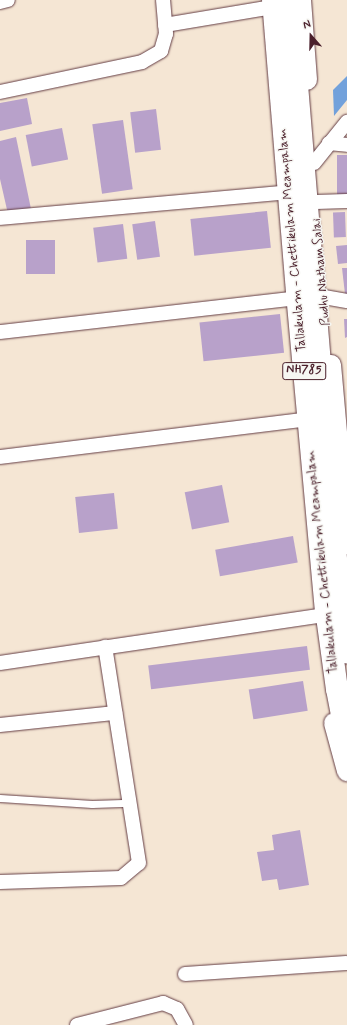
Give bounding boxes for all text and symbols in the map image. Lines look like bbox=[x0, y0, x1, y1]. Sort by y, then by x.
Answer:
north arrow bbox=[291, 16, 331, 56]
text: N bbox=[301, 17, 313, 33]
street label: Tallakulam - Chettikulam Meampalam bbox=[275, 128, 311, 352]
street label: Pudhu Natham Salai bbox=[310, 218, 334, 326]
road number: NH785 bbox=[282, 361, 326, 381]
street label: Tallakulam - Chettikulam Meampalam bbox=[304, 450, 342, 674]

